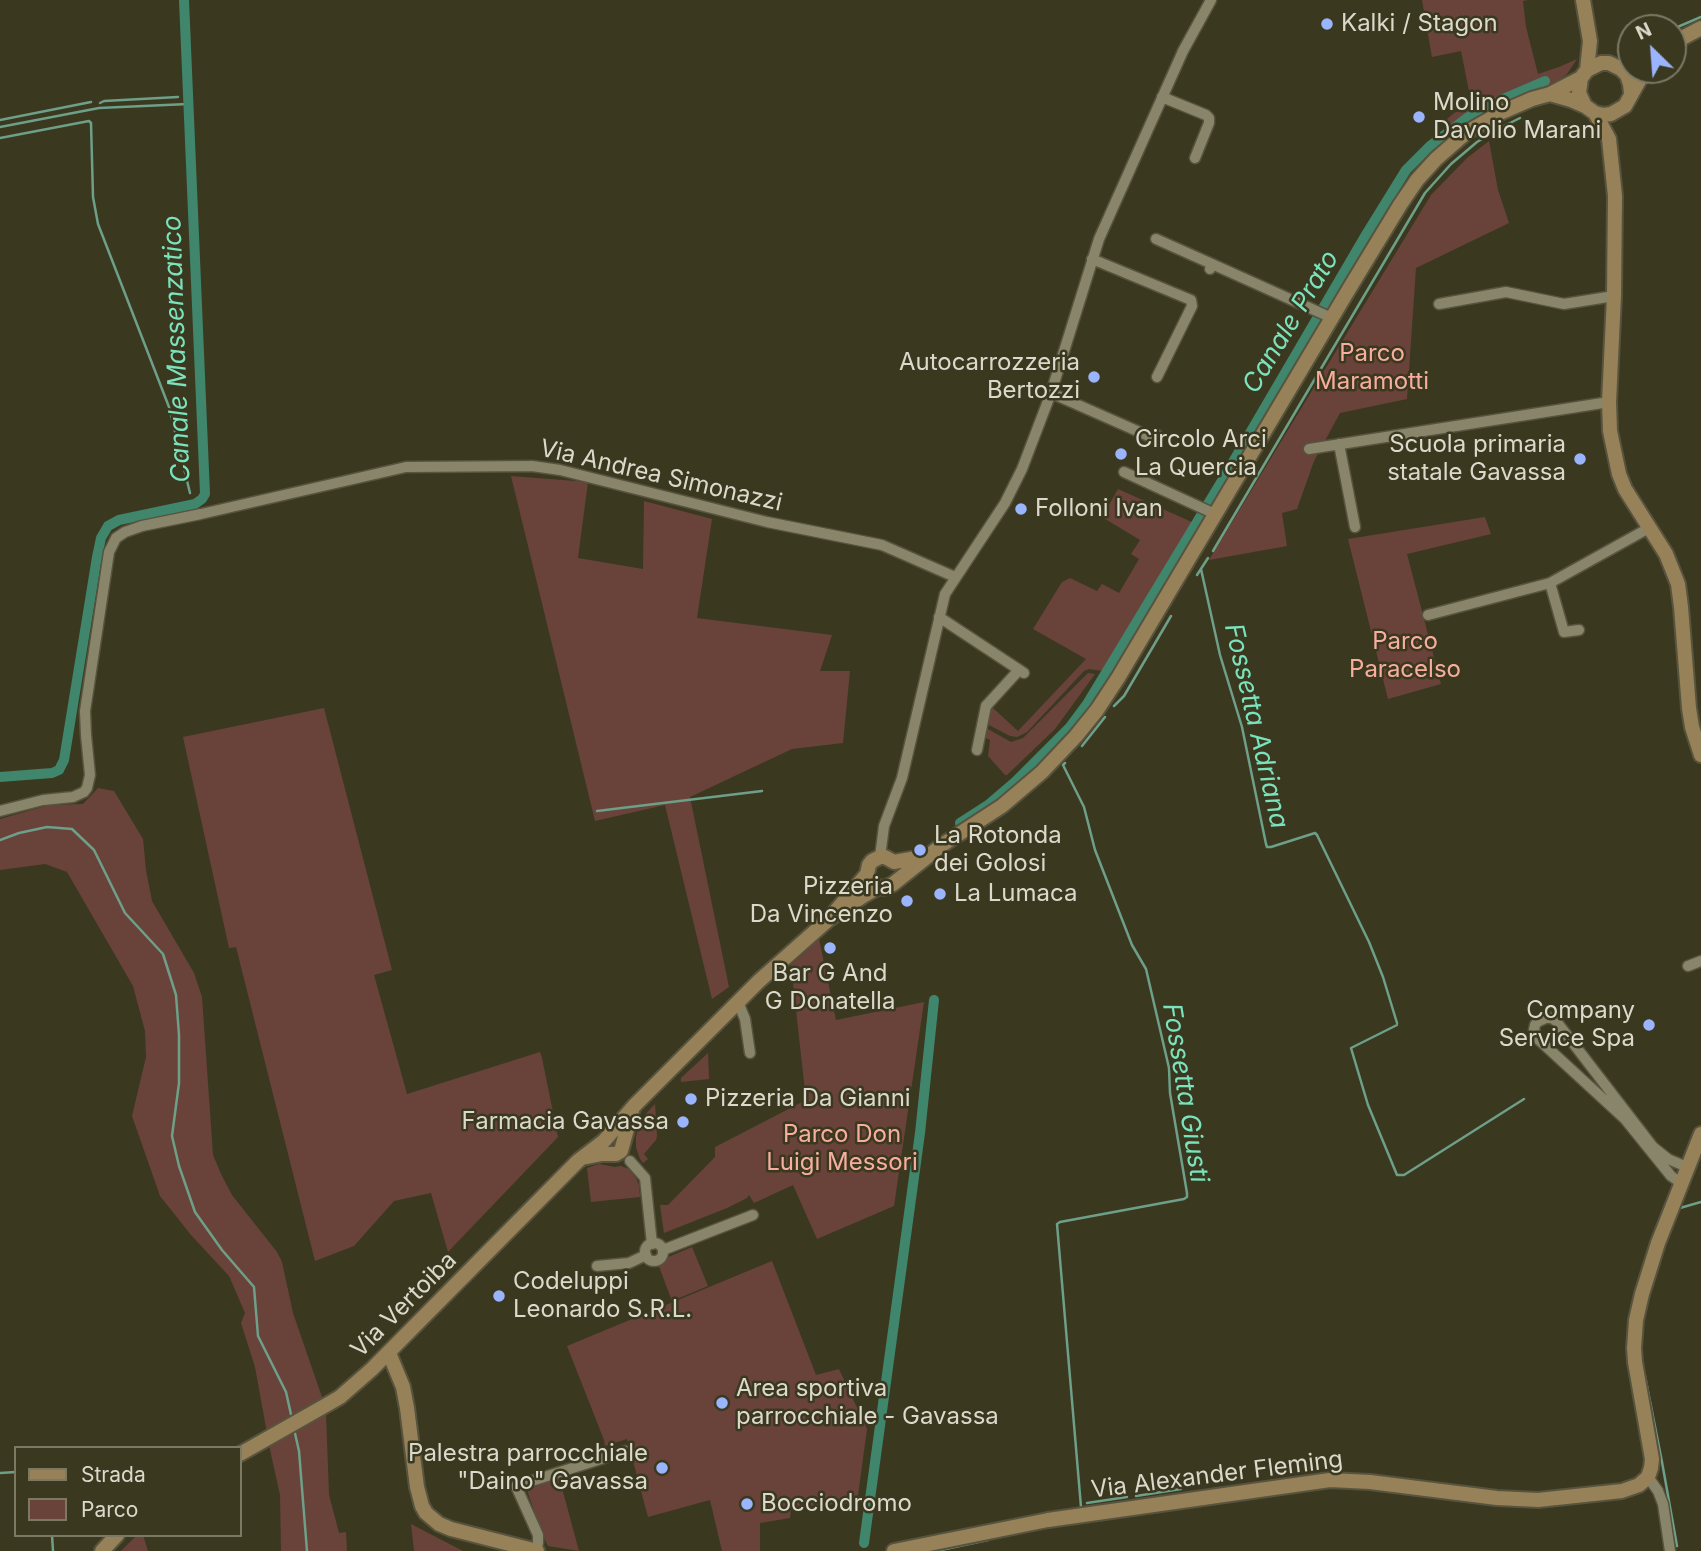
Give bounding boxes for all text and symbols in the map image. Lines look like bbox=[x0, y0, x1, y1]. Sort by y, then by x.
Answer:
place label: Kalki / Stagon bbox=[1341, 10, 1498, 38]
north arrow bbox=[1617, 14, 1687, 84]
marker: Kalki / Stagon bbox=[1319, 16, 1335, 32]
text: N bbox=[1632, 18, 1655, 45]
place label: Molino Davolio Marani bbox=[1433, 89, 1601, 145]
marker: Molino Davolio Marani bbox=[1411, 109, 1427, 125]
water label: Canale Massenzatico bbox=[157, 215, 197, 483]
water label: Canale Prato bbox=[1236, 245, 1346, 399]
park label: Parco Maramotti bbox=[1315, 340, 1429, 396]
place label: Autocarrozzeria Bertozzi bbox=[899, 349, 1080, 405]
marker: Autocarrozzeria Bertozzi bbox=[1086, 369, 1102, 385]
place label: Circolo Arci La Quercia bbox=[1135, 426, 1267, 482]
place label: Scuola primaria statale Gavassa bbox=[1387, 431, 1566, 487]
street label: Via Andrea Simonazzi bbox=[537, 434, 785, 518]
marker: Circolo Arci La Quercia bbox=[1113, 446, 1129, 462]
marker: Scuola primaria statale Gavassa bbox=[1572, 451, 1588, 467]
place label: Folloni Ivan bbox=[1035, 495, 1163, 523]
marker: Folloni Ivan bbox=[1013, 501, 1029, 517]
water label: Fossetta Adriana bbox=[1217, 620, 1295, 832]
park label: Parco Paracelso bbox=[1349, 628, 1461, 684]
place label: La Rotonda dei Golosi bbox=[934, 822, 1062, 878]
marker: La Rotonda dei Golosi bbox=[912, 842, 928, 858]
place label: Pizzeria Da Vincenzo bbox=[750, 873, 893, 929]
place label: La Lumaca bbox=[954, 880, 1077, 908]
marker: La Lumaca bbox=[932, 886, 948, 902]
marker: Pizzeria Da Vincenzo bbox=[899, 893, 915, 909]
marker: Bar G And G Donatella bbox=[822, 940, 838, 956]
place label: Bar G And G Donatella bbox=[765, 960, 895, 1016]
place label: Company Service Spa bbox=[1499, 997, 1635, 1053]
water label: Fossetta Giusti bbox=[1155, 1001, 1215, 1185]
marker: Company Service Spa bbox=[1641, 1017, 1657, 1033]
place label: Pizzeria Da Gianni bbox=[705, 1085, 911, 1113]
marker: Pizzeria Da Gianni bbox=[683, 1091, 699, 1107]
place label: Farmacia Gavassa bbox=[462, 1108, 669, 1136]
marker: Farmacia Gavassa bbox=[675, 1114, 691, 1130]
park label: Parco Don Luigi Messori bbox=[766, 1121, 918, 1177]
street label: Via Vertoiba bbox=[345, 1246, 463, 1364]
place label: Codeluppi Leonardo S.R.L. bbox=[513, 1268, 692, 1324]
marker: Codeluppi Leonardo S.R.L. bbox=[491, 1288, 507, 1304]
place label: Area sportiva parrocchiale - Gavassa bbox=[736, 1375, 999, 1431]
marker: Area sportiva parrocchiale - Gavassa bbox=[714, 1395, 730, 1411]
place label: Palestra parrocchiale "Daino" Gavassa bbox=[408, 1440, 648, 1496]
street label: Via Alexander Fleming bbox=[1090, 1445, 1344, 1505]
legend bbox=[14, 1446, 242, 1537]
marker: Palestra parrocchiale "Daino" Gavassa bbox=[654, 1460, 670, 1476]
text: Strada bbox=[81, 1462, 146, 1487]
place label: Bocciodromo bbox=[761, 1490, 912, 1518]
marker: Bocciodromo bbox=[739, 1496, 755, 1512]
text: Parco bbox=[81, 1497, 138, 1522]

